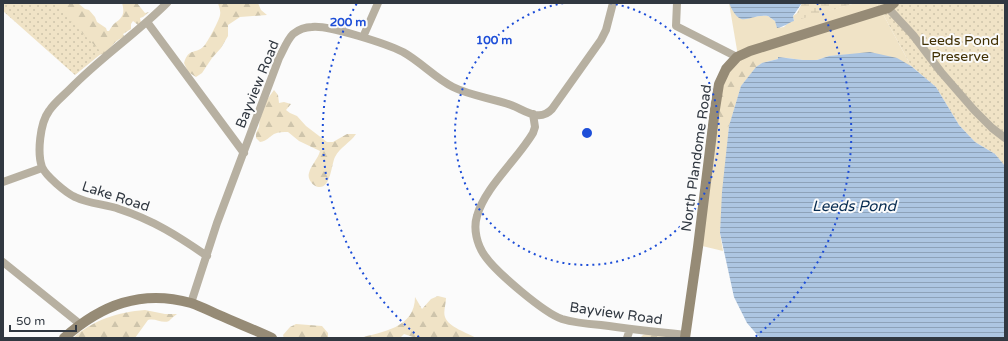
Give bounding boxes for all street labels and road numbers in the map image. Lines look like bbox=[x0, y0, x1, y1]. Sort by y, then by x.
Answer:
street label: Bayview Road bbox=[232, 38, 283, 131]
street label: North Plandome Road bbox=[678, 83, 715, 233]
street label: Lake Road bbox=[80, 178, 152, 215]
street label: Bayview Road bbox=[568, 299, 663, 328]

